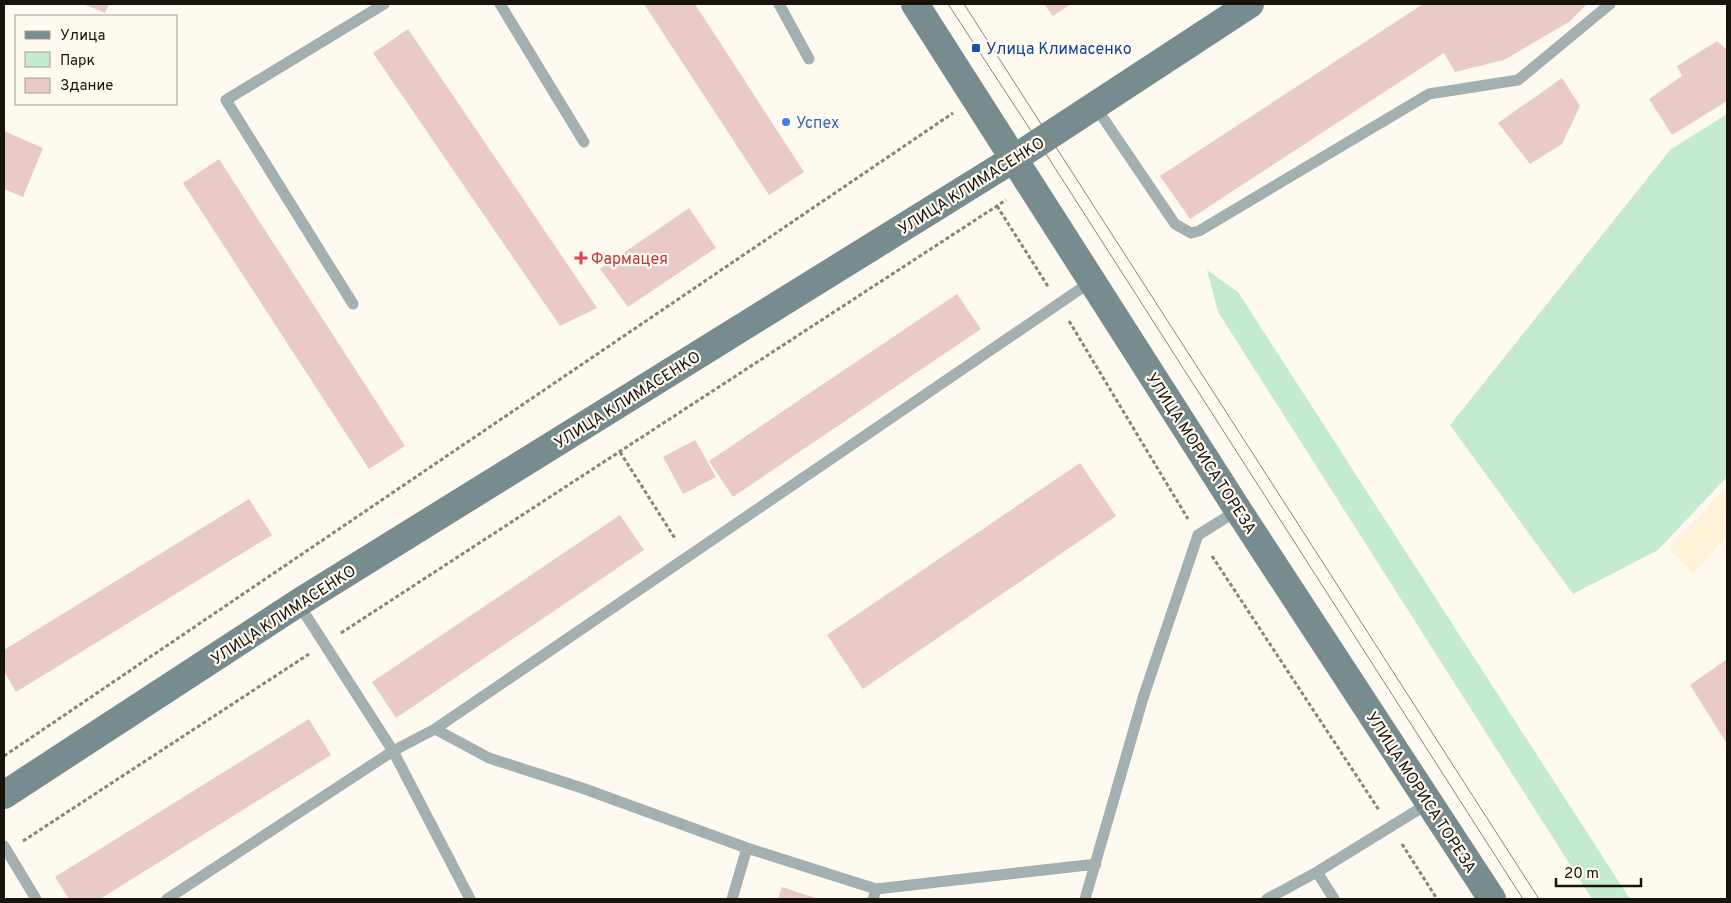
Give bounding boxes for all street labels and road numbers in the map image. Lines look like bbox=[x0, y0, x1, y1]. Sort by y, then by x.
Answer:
street label: УЛИЦА КЛИМАСЕНКО bbox=[895, 133, 1049, 240]
street label: УЛИЦА КЛИМАСЕНКО bbox=[551, 347, 705, 454]
street label: УЛИЦА МОРИСА ТОРЕЗА bbox=[1141, 370, 1260, 539]
street label: УЛИЦА КЛИМАСЕНКО bbox=[208, 561, 360, 670]
street label: УЛИЦА МОРИСА ТОРЕЗА bbox=[1361, 709, 1480, 878]

